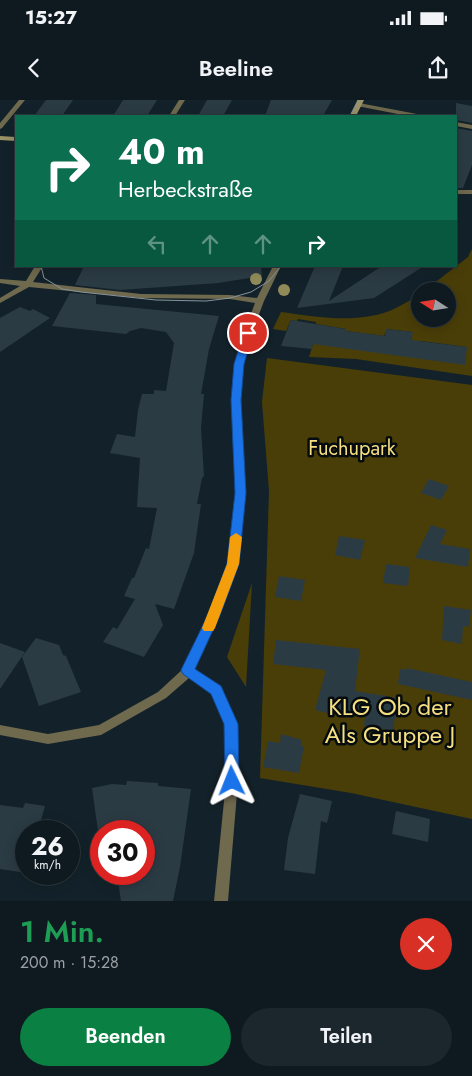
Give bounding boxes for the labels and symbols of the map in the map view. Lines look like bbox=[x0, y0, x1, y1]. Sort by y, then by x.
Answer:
north arrow bbox=[411, 282, 456, 328]
pin bbox=[227, 312, 269, 354]
park label: Fuchupark bbox=[308, 434, 396, 463]
park label: KLG Ob der Als Gruppe J bbox=[325, 689, 455, 752]
position arrow bbox=[205, 754, 257, 806]
speed limit sign: 30 bbox=[90, 820, 155, 885]

